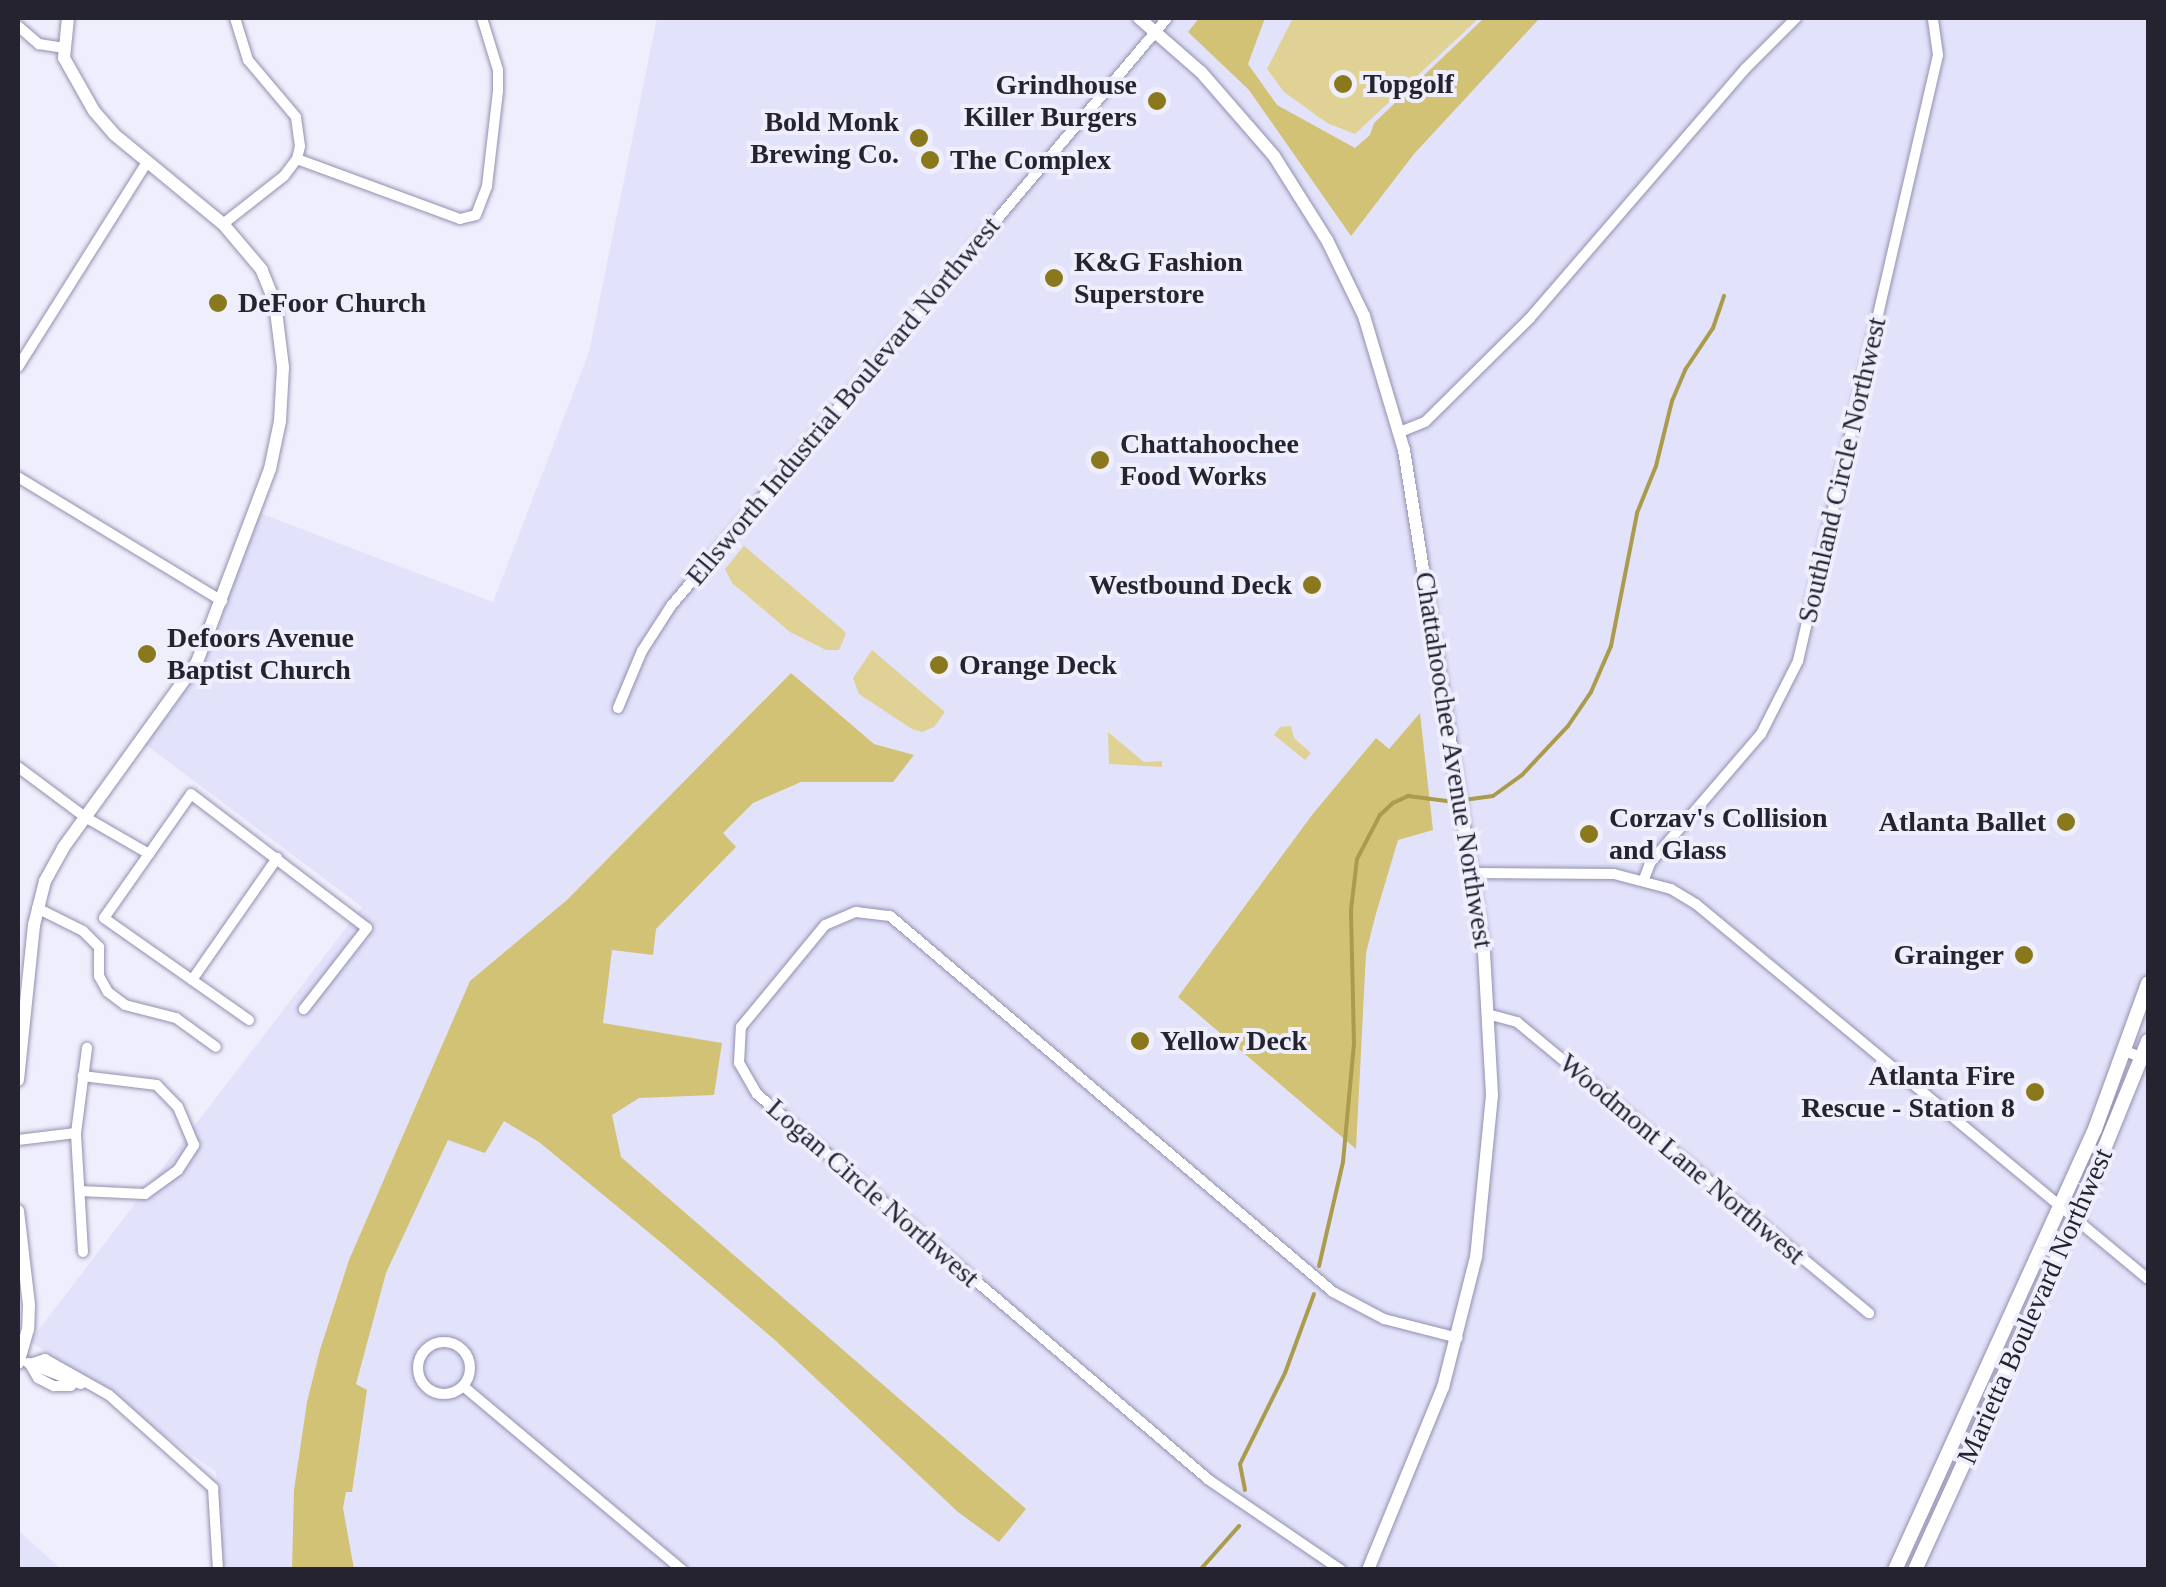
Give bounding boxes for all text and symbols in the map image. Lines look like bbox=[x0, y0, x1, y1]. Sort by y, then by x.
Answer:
place label: Topgolf bbox=[1363, 67, 1454, 101]
place label: Grindhouse Killer Burgers bbox=[964, 68, 1137, 134]
marker: Topgolf bbox=[1332, 73, 1354, 95]
marker: Grindhouse Killer Burgers bbox=[1146, 90, 1168, 112]
place label: Bold Monk Brewing Co. bbox=[750, 105, 899, 171]
marker: Bold Monk Brewing Co. bbox=[908, 127, 930, 149]
place label: The Complex bbox=[950, 143, 1111, 177]
marker: The Complex bbox=[919, 149, 941, 171]
street label: Ellsworth Industrial Boulevard Northwest bbox=[679, 210, 1007, 592]
place label: K&G Fashion Superstore bbox=[1074, 245, 1243, 311]
marker: K&G Fashion Superstore bbox=[1043, 267, 1065, 289]
place label: DeFoor Church bbox=[238, 286, 426, 320]
marker: DeFoor Church bbox=[207, 292, 229, 314]
street label: Southland Circle Northwest bbox=[1790, 314, 1894, 626]
place label: Chattahoochee Food Works bbox=[1120, 427, 1299, 493]
marker: Chattahoochee Food Works bbox=[1089, 449, 1111, 471]
place label: Westbound Deck bbox=[1089, 568, 1292, 602]
street label: Chattahoochee Avenue Northwest bbox=[1408, 569, 1500, 951]
marker: Westbound Deck bbox=[1301, 574, 1323, 596]
place label: Defoors Avenue Baptist Church bbox=[167, 621, 355, 687]
marker: Defoors Avenue Baptist Church bbox=[136, 643, 158, 665]
place label: Orange Deck bbox=[959, 648, 1117, 682]
marker: Orange Deck bbox=[928, 654, 950, 676]
place label: Corzav's Collision and Glass bbox=[1609, 801, 1828, 867]
place label: Atlanta Ballet bbox=[1879, 805, 2046, 839]
marker: Atlanta Ballet bbox=[2055, 811, 2077, 833]
marker: Corzav's Collision and Glass bbox=[1578, 823, 1600, 845]
place label: Grainger bbox=[1894, 938, 2004, 972]
marker: Grainger bbox=[2013, 944, 2035, 966]
place label: Yellow Deck bbox=[1160, 1024, 1307, 1058]
marker: Yellow Deck bbox=[1129, 1030, 1151, 1052]
street label: Woodmont Lane Northwest bbox=[1552, 1046, 1812, 1272]
place label: Atlanta Fire Rescue - Station 8 bbox=[1801, 1059, 2015, 1125]
marker: Atlanta Fire Rescue - Station 8 bbox=[2024, 1081, 2046, 1103]
street label: Logan Circle Northwest bbox=[760, 1092, 986, 1294]
street label: Marietta Boulevard Northwest bbox=[1950, 1143, 2120, 1469]

